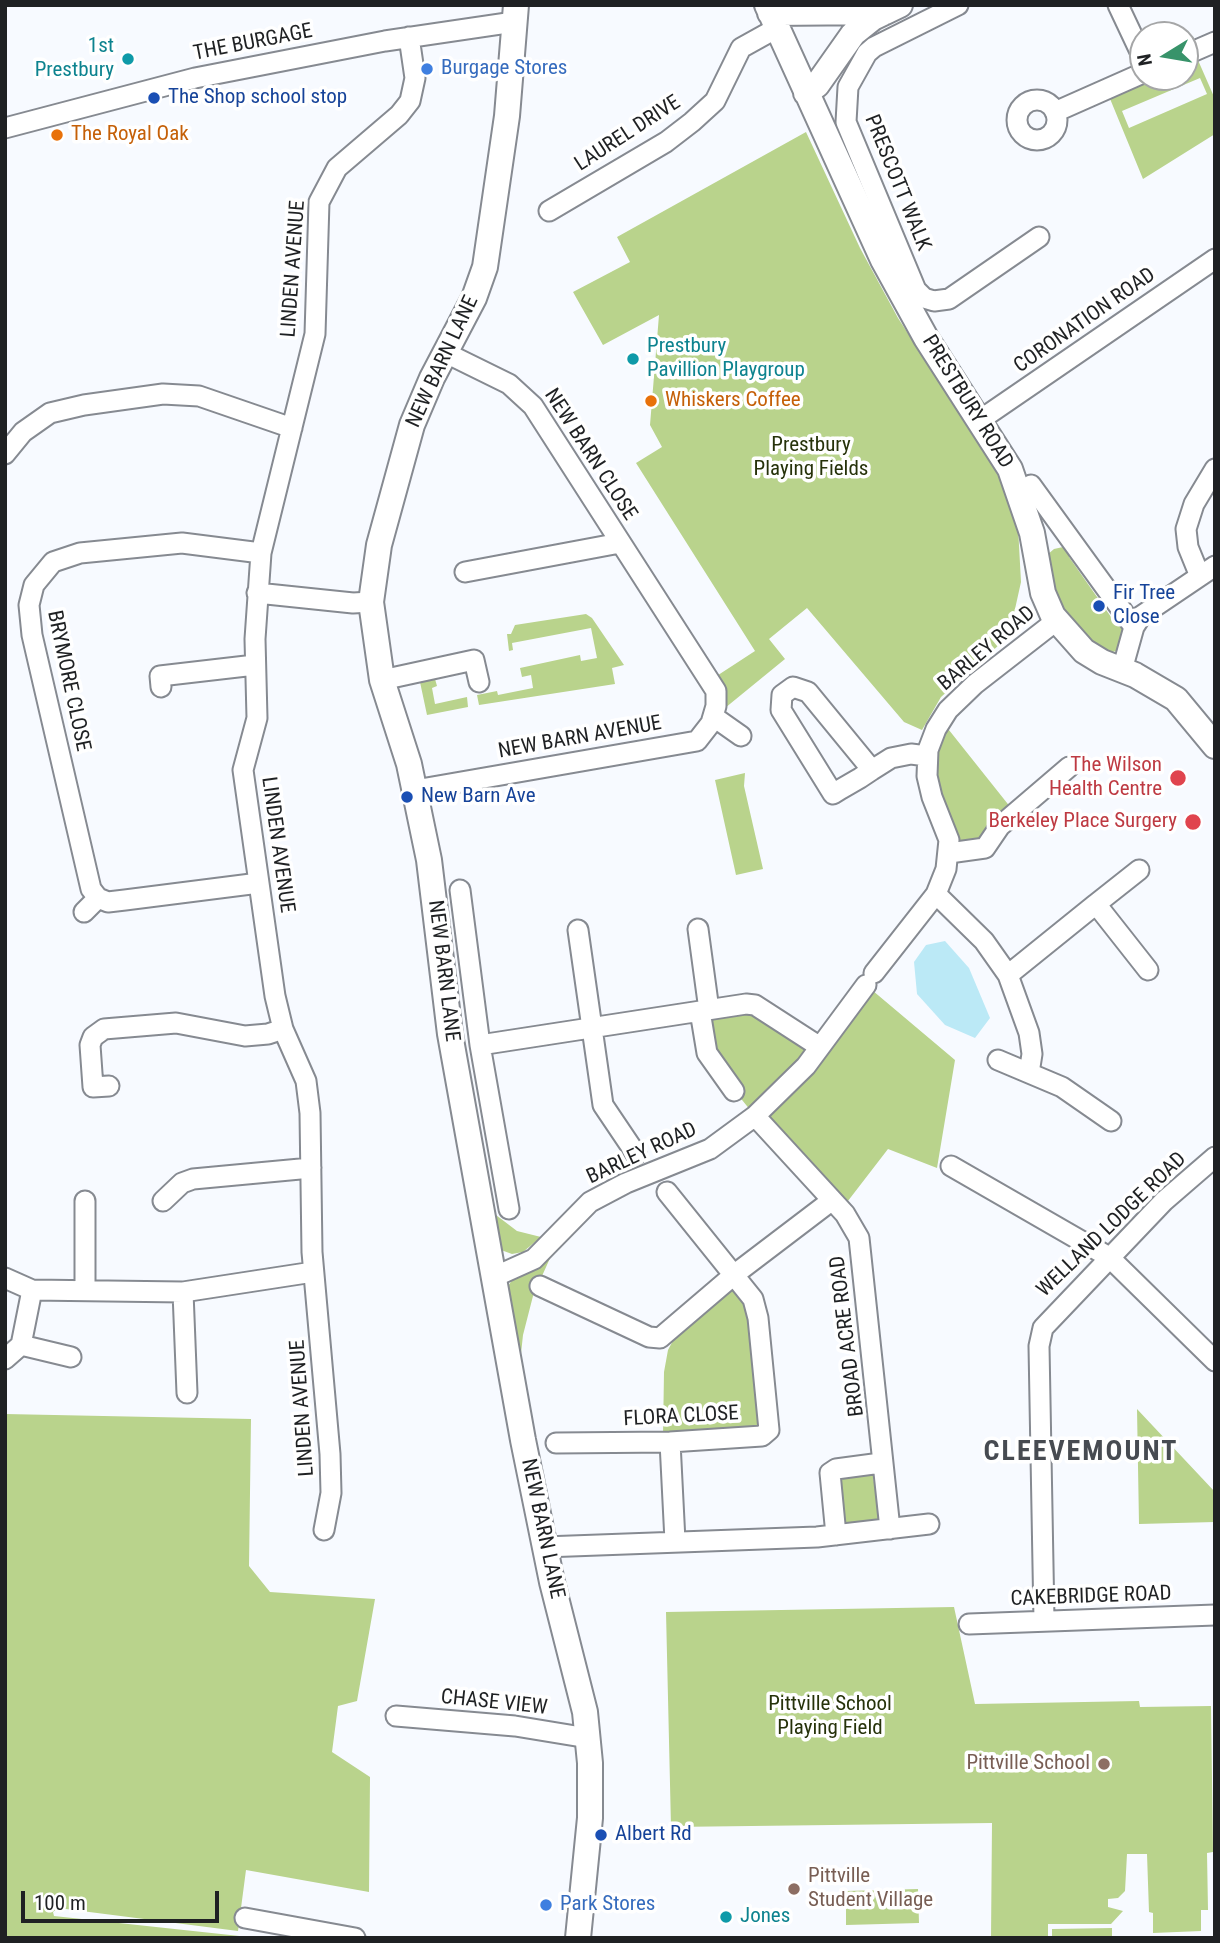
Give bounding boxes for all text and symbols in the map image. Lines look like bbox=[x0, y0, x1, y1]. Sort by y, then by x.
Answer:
street label: THE BURGAGE bbox=[191, 19, 315, 67]
north arrow bbox=[1129, 21, 1199, 91]
place label: 1st Prestbury bbox=[35, 34, 114, 84]
marker: 1st Prestbury bbox=[120, 51, 136, 67]
text: N bbox=[1132, 52, 1157, 68]
place label: Burgage Stores bbox=[441, 56, 567, 82]
marker: Burgage Stores bbox=[419, 61, 435, 77]
place label: The Shop school stop bbox=[168, 85, 347, 111]
marker: The Shop school stop bbox=[146, 90, 162, 106]
street label: LAUREL DRIVE bbox=[570, 91, 686, 177]
street label: PRESCOTT WALK bbox=[858, 111, 936, 255]
place label: The Royal Oak bbox=[71, 122, 189, 148]
marker: The Royal Oak bbox=[49, 127, 65, 143]
street label: LINDEN AVENUE bbox=[277, 200, 311, 338]
street label: CORONATION ROAD bbox=[1010, 263, 1160, 379]
street label: NEW BARN LANE bbox=[401, 292, 485, 432]
street label: PRESTBURY ROAD bbox=[916, 331, 1018, 473]
place label: Prestbury Pavillion Playgroup bbox=[647, 334, 805, 384]
marker: Prestbury Pavillion Playgroup bbox=[625, 351, 641, 367]
street label: NEW BARN CLOSE bbox=[538, 384, 642, 526]
place label: Whiskers Coffee bbox=[665, 388, 801, 414]
marker: Whiskers Coffee bbox=[643, 393, 659, 409]
park label: Prestbury Playing Fields bbox=[754, 433, 868, 483]
place label: Fir Tree Close bbox=[1113, 581, 1175, 631]
marker: Fir Tree Close bbox=[1091, 598, 1107, 614]
street label: BARLEY ROAD bbox=[933, 601, 1041, 697]
street label: BRYMORE CLOSE bbox=[41, 608, 95, 754]
street label: NEW BARN AVENUE bbox=[496, 711, 664, 765]
place label: The Wilson Health Centre bbox=[1049, 753, 1162, 803]
marker: The Wilson Health Centre bbox=[1168, 768, 1188, 788]
street label: LINDEN AVENUE bbox=[255, 775, 299, 915]
place label: New Barn Ave bbox=[421, 784, 536, 810]
marker: New Barn Ave bbox=[399, 789, 415, 805]
place label: Berkeley Place Surgery bbox=[988, 809, 1177, 835]
marker: Berkeley Place Surgery bbox=[1183, 812, 1203, 832]
street label: NEW BARN LANE bbox=[422, 899, 464, 1043]
street label: BARLEY ROAD bbox=[583, 1118, 701, 1190]
street label: WELLAND LODGE ROAD bbox=[1032, 1147, 1192, 1303]
street label: BROAD ACRE ROAD bbox=[826, 1254, 870, 1418]
street label: LINDEN AVENUE bbox=[286, 1339, 320, 1477]
street label: FLORA CLOSE bbox=[623, 1401, 739, 1433]
district label: CLEEVEMOUNT bbox=[985, 1436, 1177, 1470]
street label: NEW BARN LANE bbox=[515, 1457, 569, 1601]
street label: CAKEBRIDGE ROAD bbox=[1010, 1582, 1172, 1612]
street label: CHASE VIEW bbox=[440, 1685, 548, 1721]
park label: Pittville School Playing Field bbox=[768, 1692, 892, 1742]
place label: Pittville School bbox=[966, 1751, 1090, 1777]
marker: Pittville School bbox=[1096, 1756, 1112, 1772]
place label: Albert Rd bbox=[615, 1822, 692, 1848]
marker: Albert Rd bbox=[593, 1827, 609, 1843]
place label: Pittville Student Village bbox=[808, 1864, 933, 1914]
scale bar bbox=[24, 1876, 222, 1920]
marker: Pittville Student Village bbox=[786, 1881, 802, 1897]
text: 100 m bbox=[34, 1891, 86, 1915]
place label: Park Stores bbox=[560, 1892, 655, 1918]
marker: Park Stores bbox=[538, 1897, 554, 1913]
place label: Jones bbox=[740, 1904, 790, 1930]
marker: Jones bbox=[718, 1909, 734, 1925]

